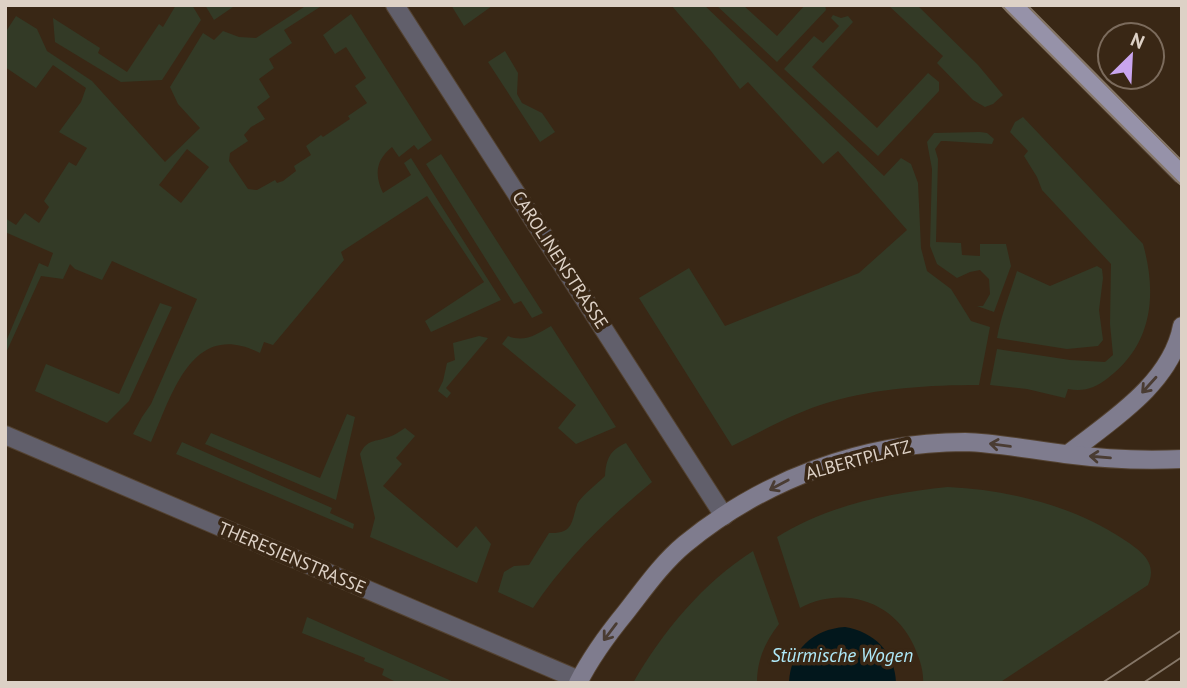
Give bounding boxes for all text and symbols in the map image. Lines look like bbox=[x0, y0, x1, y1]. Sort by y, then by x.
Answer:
north arrow bbox=[1096, 21, 1166, 91]
text: N bbox=[1127, 27, 1148, 54]
street label: CAROLINENSTRASSE bbox=[507, 186, 614, 333]
one-way arrow bbox=[1141, 376, 1157, 394]
street label: ALBERTPLATZ bbox=[803, 434, 913, 485]
one-way arrow bbox=[989, 439, 1012, 452]
one-way arrow bbox=[1089, 451, 1112, 464]
one-way arrow bbox=[770, 478, 790, 492]
street label: THERESIENSTRASSE bbox=[215, 516, 369, 599]
one-way arrow bbox=[603, 623, 618, 641]
water label: Stürmische Wogen bbox=[771, 643, 913, 667]

